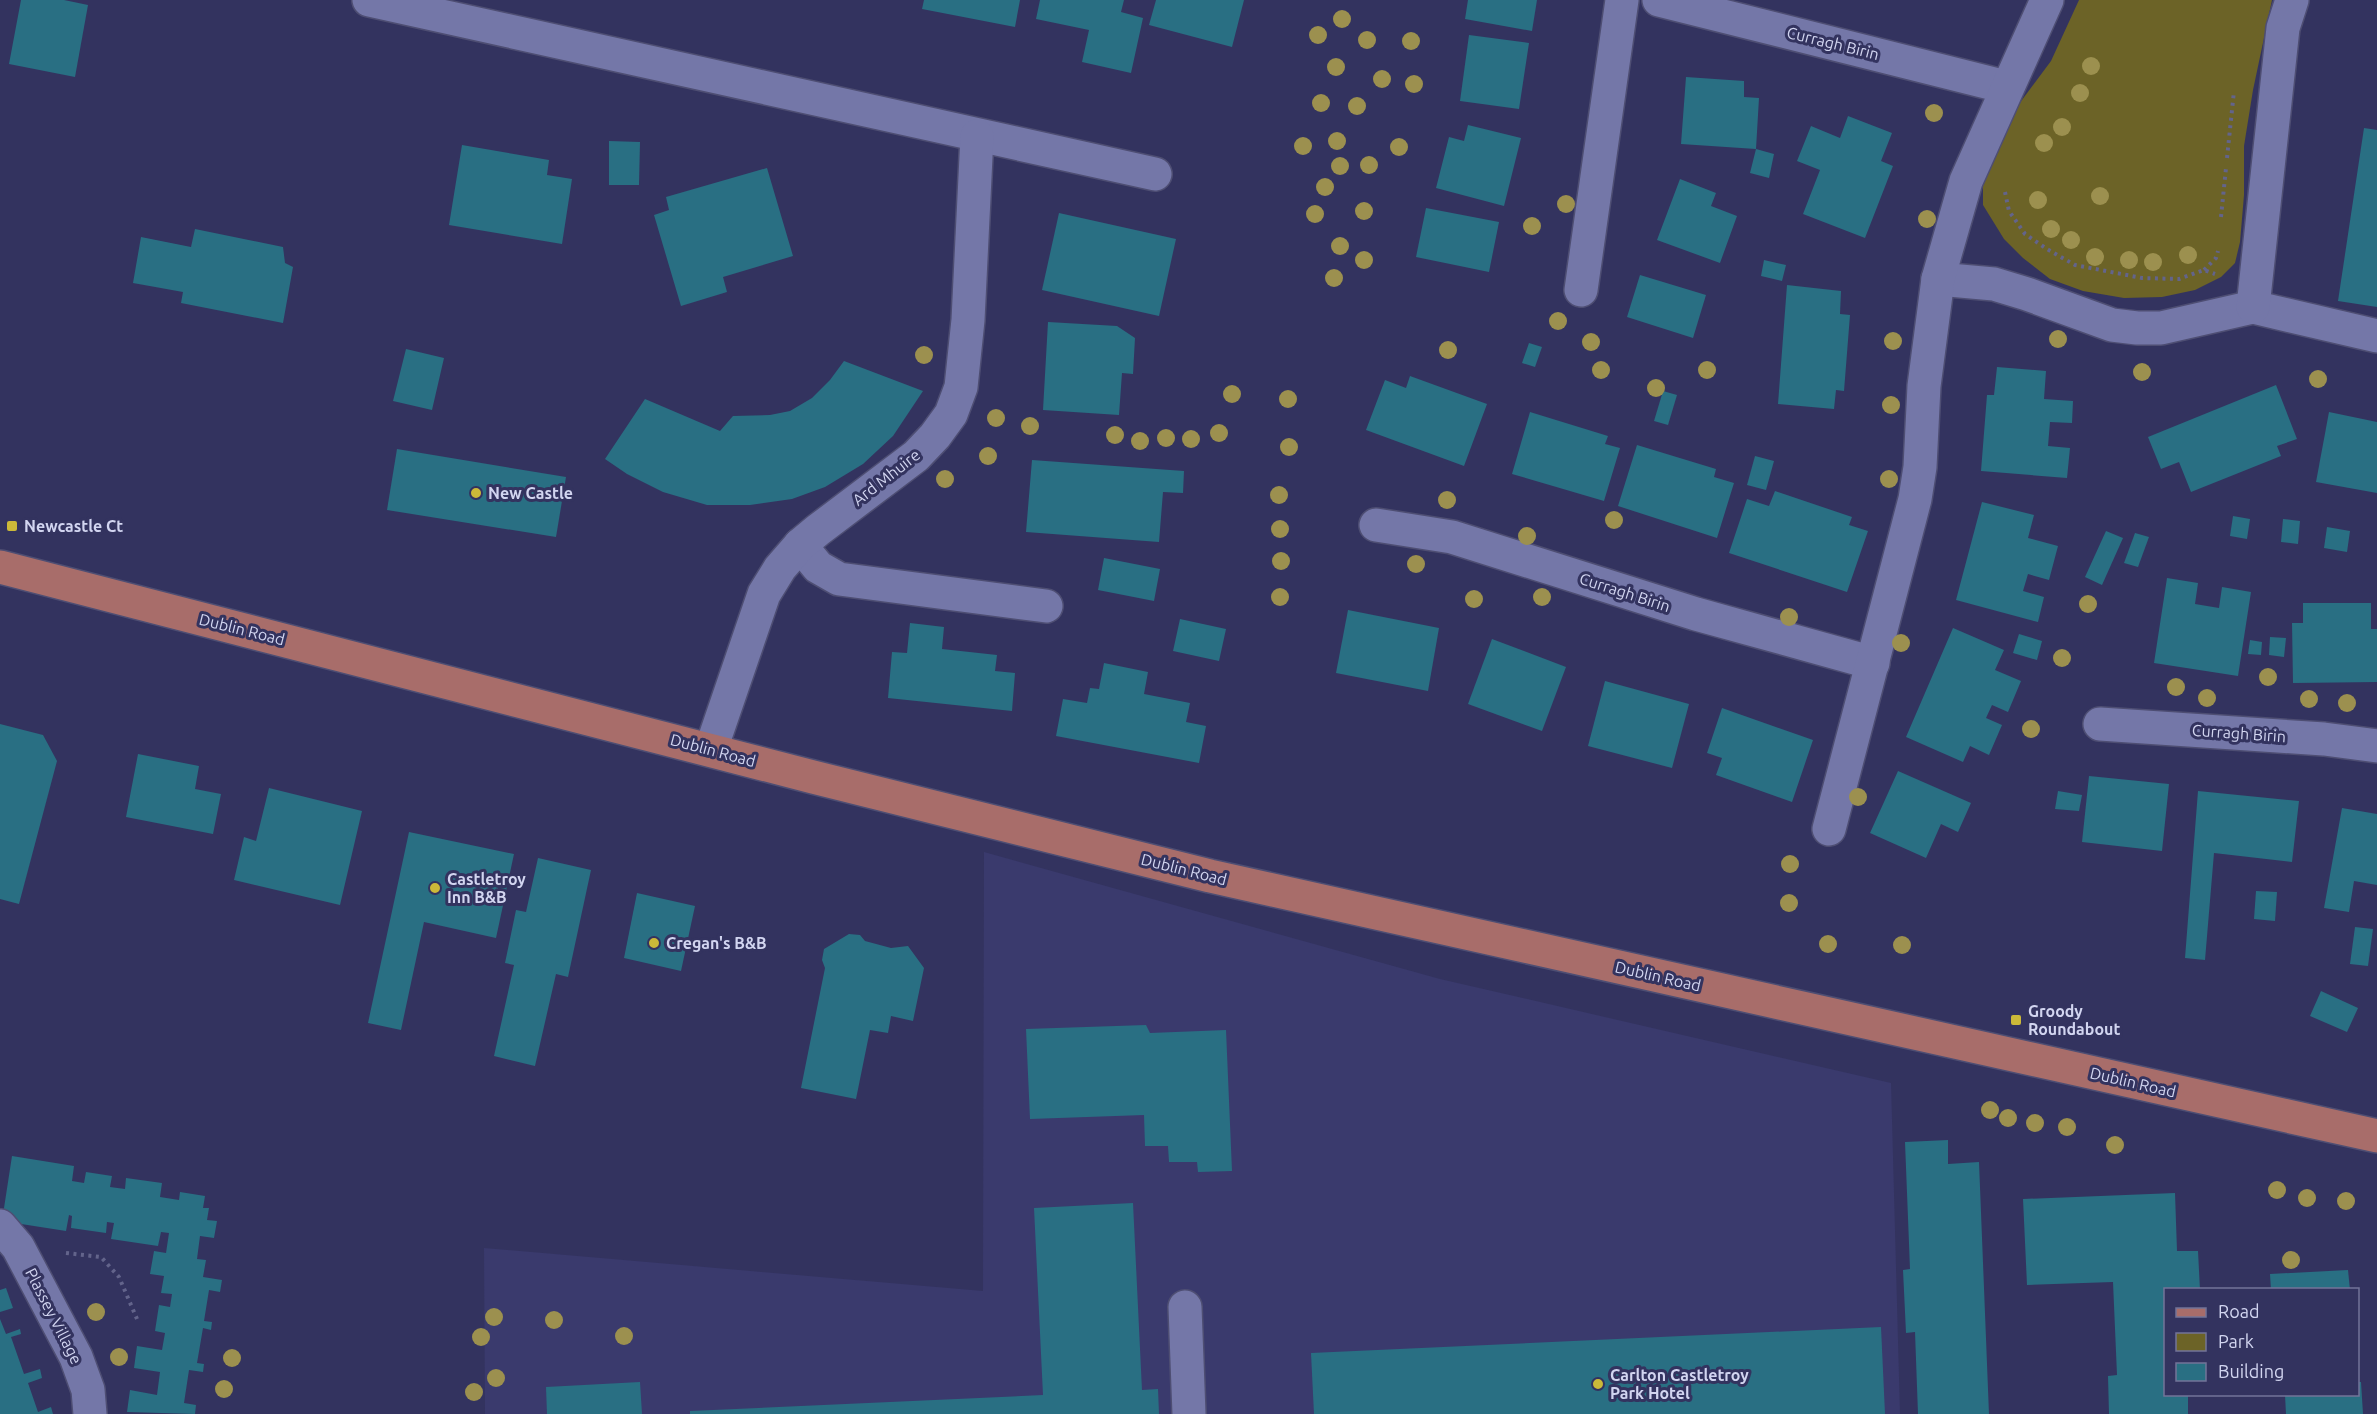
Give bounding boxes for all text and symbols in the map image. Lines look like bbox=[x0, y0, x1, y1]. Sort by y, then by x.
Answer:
street label: Curragh Birin bbox=[1785, 23, 1881, 63]
street label: Ard Mhuire bbox=[849, 445, 923, 509]
place label: New Castle bbox=[488, 484, 573, 502]
marker: New Castle bbox=[469, 486, 483, 500]
place label: Newcastle Ct bbox=[24, 517, 123, 535]
marker: Newcastle Ct bbox=[5, 519, 19, 533]
street label: Curragh Birin bbox=[1577, 569, 1673, 615]
street label: Dublin Road bbox=[197, 610, 287, 648]
street label: Curragh Birin bbox=[2191, 721, 2287, 745]
street label: Dublin Road bbox=[668, 730, 758, 770]
street label: Dublin Road bbox=[1139, 850, 1229, 888]
place label: Castletroy Inn B&B bbox=[447, 870, 526, 906]
marker: Castletroy Inn B&B bbox=[428, 881, 442, 895]
place label: Cregan's B&B bbox=[666, 934, 767, 952]
marker: Cregan's B&B bbox=[647, 936, 661, 950]
street label: Dublin Road bbox=[1613, 957, 1703, 995]
place label: Groody Roundabout bbox=[2028, 1002, 2120, 1038]
marker: Groody Roundabout bbox=[2009, 1013, 2023, 1027]
street label: Dublin Road bbox=[2088, 1063, 2178, 1101]
street label: Plassey Village bbox=[22, 1265, 86, 1367]
legend bbox=[2164, 1288, 2359, 1396]
text: Road bbox=[2218, 1301, 2260, 1321]
text: Park bbox=[2218, 1331, 2254, 1351]
text: Building bbox=[2218, 1361, 2284, 1381]
place label: Carlton Castletroy Park Hotel bbox=[1610, 1366, 1749, 1402]
marker: Carlton Castletroy Park Hotel bbox=[1591, 1377, 1605, 1391]

